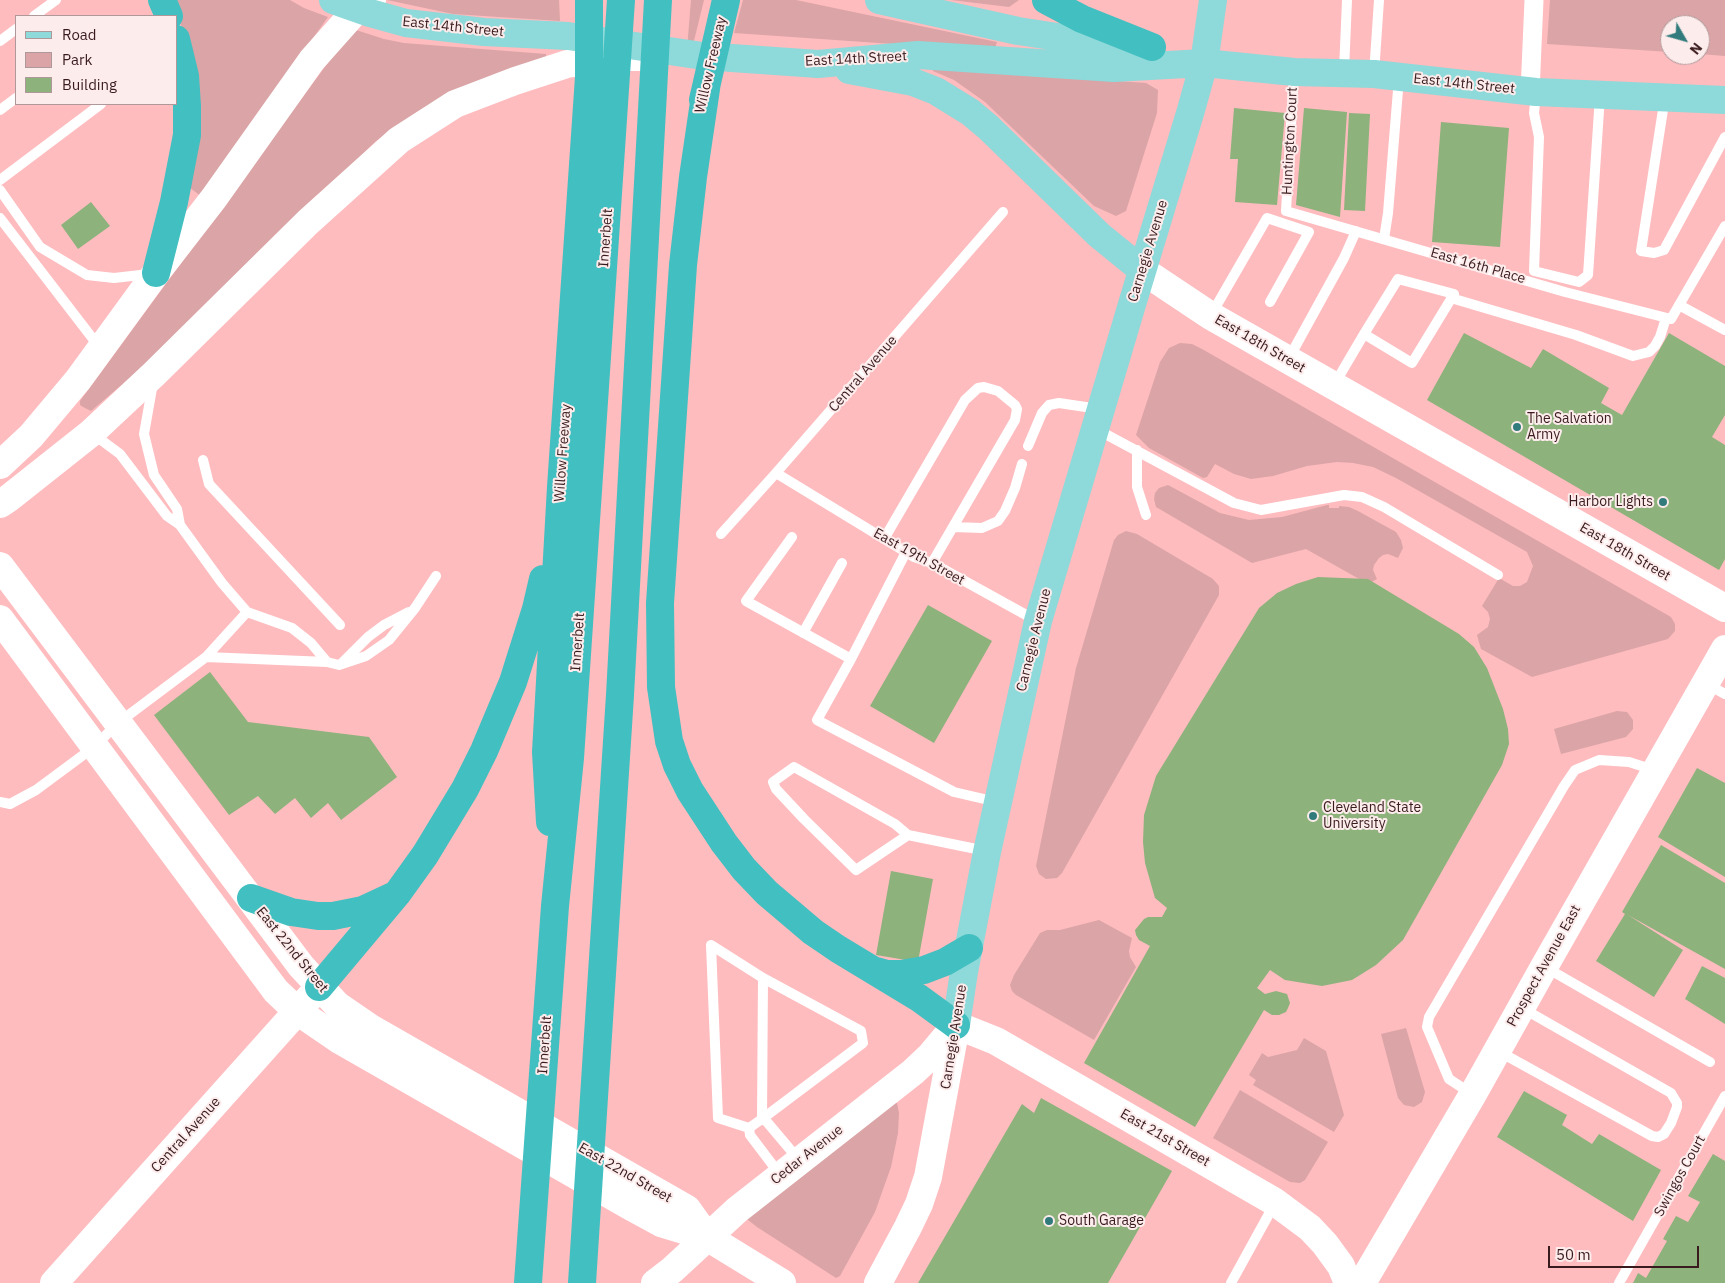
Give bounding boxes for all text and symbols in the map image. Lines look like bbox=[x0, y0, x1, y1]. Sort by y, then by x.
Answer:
street label: East 14th Street bbox=[401, 13, 505, 41]
legend bbox=[15, 15, 178, 105]
street label: Willow Freeway bbox=[692, 15, 730, 115]
north arrow bbox=[1660, 15, 1710, 65]
text: Road bbox=[62, 25, 97, 44]
text: N bbox=[1686, 39, 1706, 58]
street label: East 14th Street bbox=[805, 48, 907, 70]
text: Park bbox=[62, 50, 92, 69]
street label: East 14th Street bbox=[1412, 70, 1516, 98]
text: Building bbox=[62, 75, 117, 94]
street label: Huntington Court bbox=[1279, 87, 1301, 195]
street label: Carnegie Avenue bbox=[1125, 198, 1171, 304]
street label: Innerbelt bbox=[596, 208, 616, 268]
street label: East 16th Place bbox=[1429, 244, 1527, 288]
street label: East 18th Street bbox=[1212, 311, 1308, 377]
street label: Central Avenue bbox=[825, 332, 901, 416]
street label: Willow Freeway bbox=[551, 403, 575, 503]
place label: The Salvation Army bbox=[1527, 411, 1612, 444]
marker: The Salvation Army bbox=[1511, 421, 1523, 433]
place label: Harbor Lights bbox=[1568, 494, 1653, 510]
marker: Harbor Lights bbox=[1657, 496, 1669, 508]
street label: East 18th Street bbox=[1577, 519, 1673, 585]
street label: East 19th Street bbox=[870, 525, 968, 589]
street label: Carnegie Avenue bbox=[1013, 587, 1055, 693]
street label: Innerbelt bbox=[568, 612, 588, 672]
place label: Cleveland State University bbox=[1323, 800, 1421, 832]
marker: Cleveland State University bbox=[1307, 810, 1319, 822]
street label: Prospect Avenue East bbox=[1504, 902, 1584, 1030]
street label: East 22nd Street bbox=[252, 904, 332, 996]
street label: Carnegie Avenue bbox=[937, 984, 971, 1090]
street label: Innerbelt bbox=[535, 1015, 555, 1075]
street label: Central Avenue bbox=[148, 1094, 224, 1176]
street label: East 21st Street bbox=[1117, 1106, 1213, 1170]
street label: Cedar Avenue bbox=[767, 1122, 847, 1188]
street label: Swingos Court bbox=[1651, 1132, 1709, 1220]
street label: East 22nd Street bbox=[575, 1139, 675, 1207]
place label: South Garage bbox=[1059, 1213, 1144, 1229]
marker: South Garage bbox=[1043, 1215, 1055, 1227]
scale bar bbox=[1550, 1236, 1701, 1268]
text: 50 m bbox=[1556, 1245, 1591, 1264]

